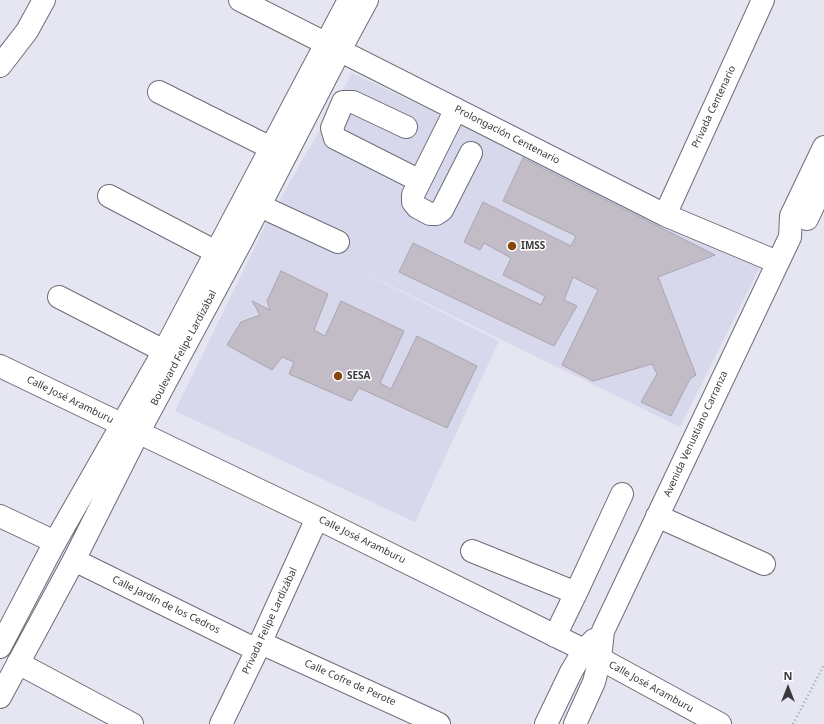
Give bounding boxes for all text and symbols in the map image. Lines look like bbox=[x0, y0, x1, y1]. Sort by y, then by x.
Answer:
street label: Privada Centenario bbox=[690, 64, 738, 150]
street label: Prolongación Centenario bbox=[452, 103, 562, 167]
marker: IMSS bbox=[506, 240, 518, 252]
place label: IMSS bbox=[521, 240, 545, 252]
street label: Boulevard Felipe Lardizábal bbox=[149, 288, 219, 408]
street label: Avenida Venustiano Carranza bbox=[661, 369, 731, 499]
marker: SESA bbox=[332, 370, 344, 382]
place label: SESA bbox=[347, 370, 371, 382]
street label: Calle José Aramburu bbox=[25, 374, 115, 426]
street label: Calle José Aramburu bbox=[317, 514, 407, 566]
street label: Privada Felipe Lardizábal bbox=[240, 566, 300, 676]
street label: Calle Jardín de los Cedros bbox=[110, 574, 222, 636]
street label: Calle Cofre de Perote bbox=[303, 657, 397, 709]
street label: Calle José Aramburu bbox=[607, 659, 695, 715]
north arrow bbox=[768, 668, 808, 708]
text: N bbox=[784, 668, 792, 683]

